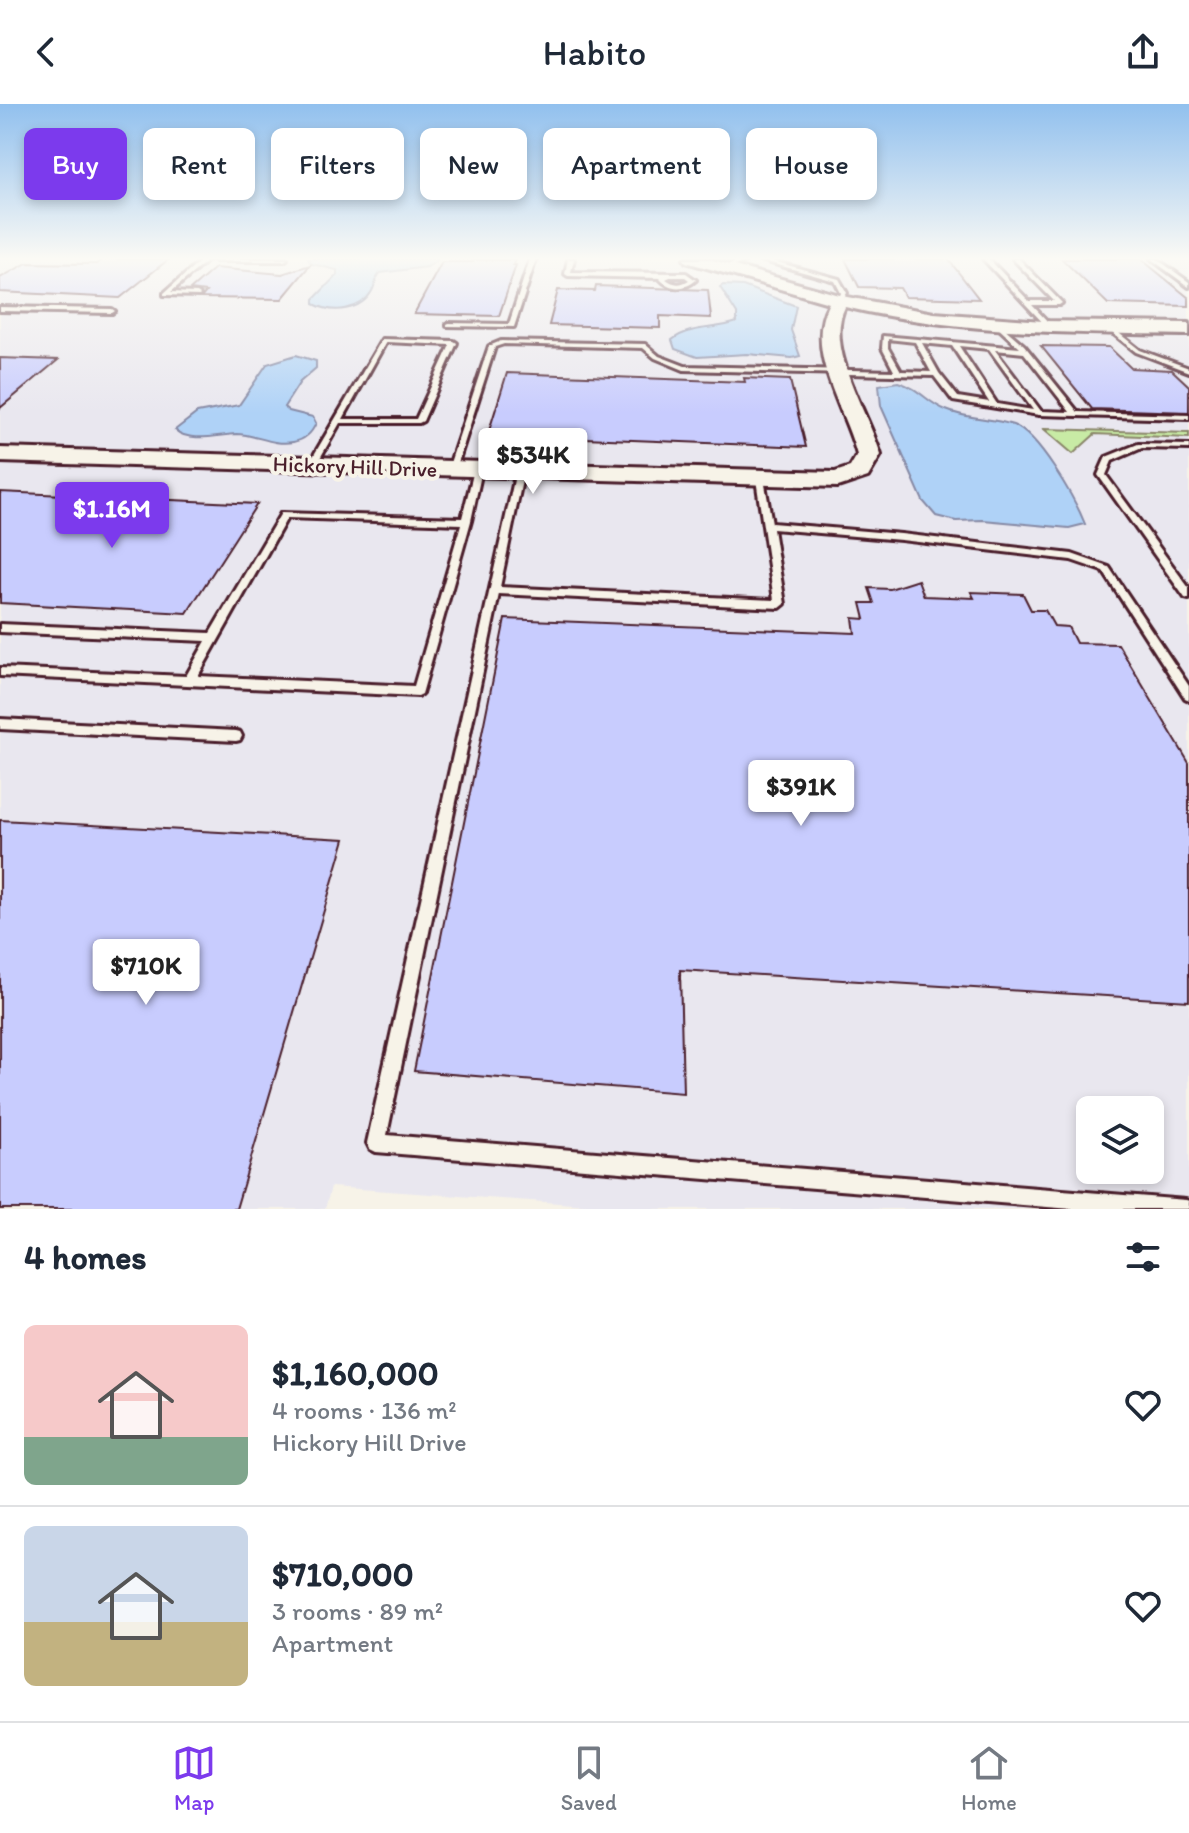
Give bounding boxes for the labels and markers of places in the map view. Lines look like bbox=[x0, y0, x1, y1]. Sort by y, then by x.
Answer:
pin: $534K bbox=[477, 428, 589, 496]
pin: $1.16M bbox=[47, 482, 177, 550]
pin: $391K bbox=[745, 760, 857, 828]
pin: $710K bbox=[90, 939, 202, 1007]

